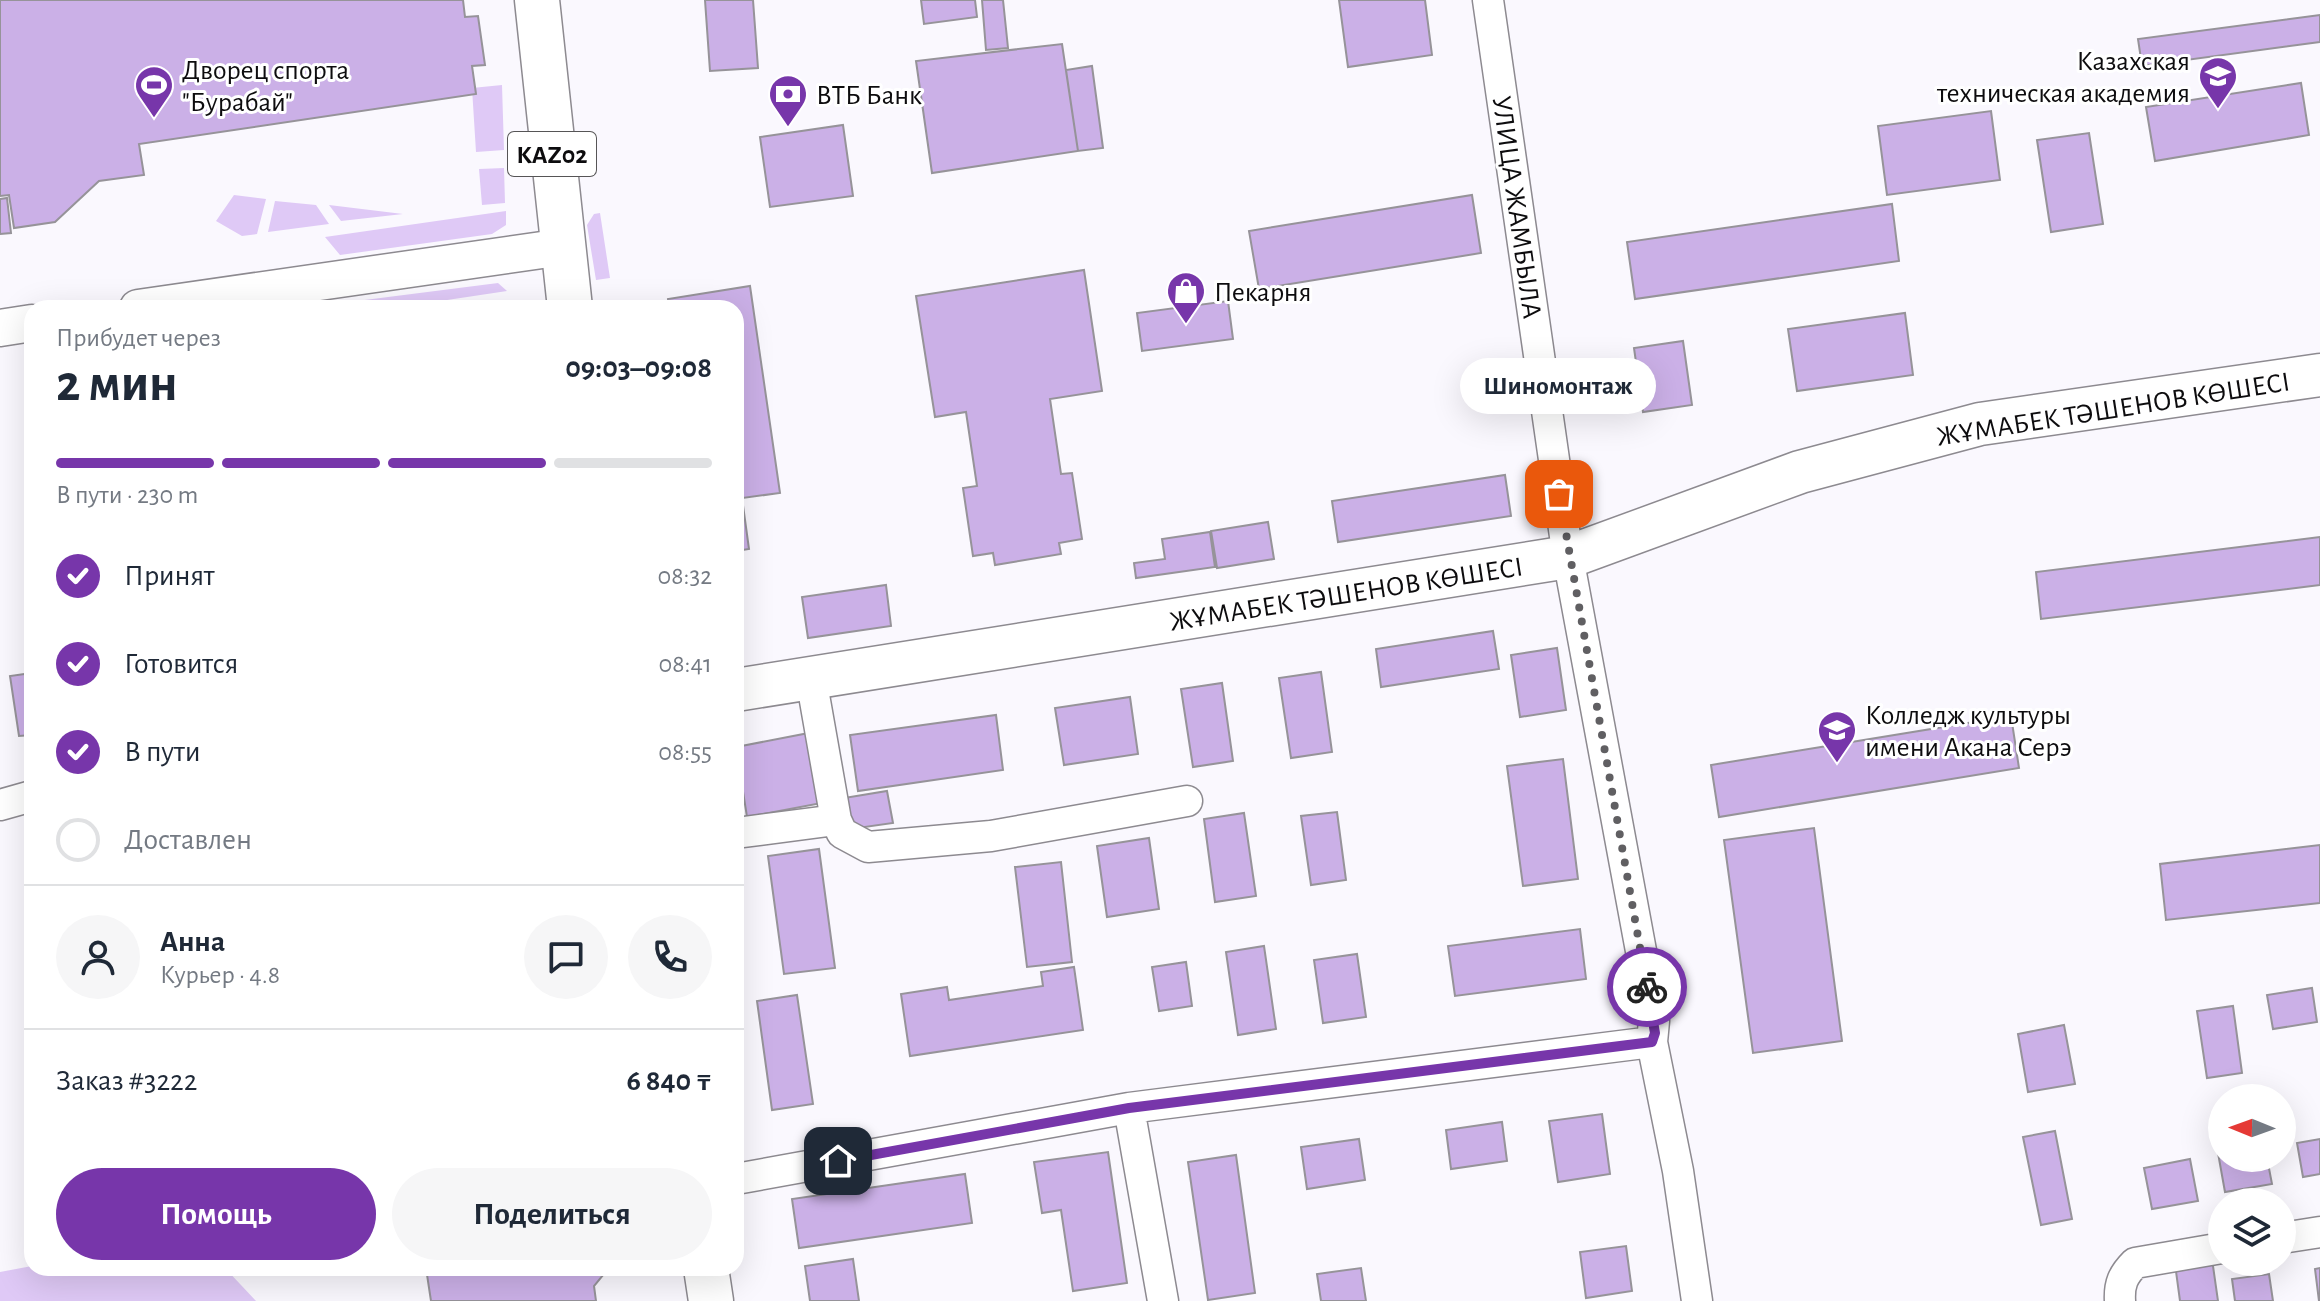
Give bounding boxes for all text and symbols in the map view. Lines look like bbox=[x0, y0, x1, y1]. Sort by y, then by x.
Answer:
place label: Казахская техническая академия bbox=[1936, 48, 2190, 108]
school or university icon: Казахская техническая академия bbox=[2197, 55, 2239, 110]
place label: Дворец спорта "Бурабай" bbox=[182, 57, 350, 117]
sports icon: Дворец спорта "Бурабай" bbox=[133, 64, 175, 119]
bank icon: ВТБ Банк bbox=[767, 73, 809, 128]
place label: ВТБ Банк bbox=[816, 82, 922, 110]
street label: УЛИЦА ЖАМБЫЛА bbox=[1487, 94, 1545, 320]
road number: KАZ02 bbox=[508, 132, 596, 176]
shop icon: Пекарня bbox=[1165, 270, 1207, 325]
place label: Пекарня bbox=[1214, 279, 1312, 307]
text: Прибудет через bbox=[56, 325, 221, 351]
text: 09:03–09:08 bbox=[565, 353, 712, 383]
text: 2 мин bbox=[56, 358, 178, 410]
callout: Шиномонтаж bbox=[1461, 358, 1657, 414]
street label: ЖҰМАБЕК ТӘШЕНОВ КӨШЕСІ bbox=[1935, 368, 2292, 452]
text: Шиномонтаж bbox=[1483, 373, 1633, 399]
pin bbox=[1525, 460, 1593, 528]
icon: bag bbox=[1537, 472, 1581, 516]
text: В пути · 230 m bbox=[56, 482, 198, 508]
street label: ЖҰМАБЕК ТӘШЕНОВ КӨШЕСІ bbox=[1168, 553, 1525, 637]
icon: check bbox=[56, 554, 100, 598]
text: Принят bbox=[124, 561, 215, 591]
text: 08:32 bbox=[657, 563, 712, 589]
icon: check bbox=[56, 642, 100, 686]
text: Готовится bbox=[124, 649, 238, 679]
text: 08:41 bbox=[659, 651, 712, 677]
place label: Колледж культуры имени Акана Серэ bbox=[1865, 702, 2071, 762]
school or university icon: Колледж культуры имени Акана Серэ bbox=[1816, 709, 1858, 764]
icon: check bbox=[56, 730, 100, 774]
text: В пути bbox=[124, 737, 201, 767]
text: 08:55 bbox=[658, 739, 712, 765]
text: Доставлен bbox=[124, 825, 252, 855]
button: person bbox=[56, 915, 140, 999]
button: chat bbox=[524, 915, 608, 999]
button: phone bbox=[628, 915, 712, 999]
text: Анна bbox=[160, 927, 225, 957]
courier bbox=[1607, 947, 1687, 1027]
text: Курьер · 4.8 bbox=[160, 962, 280, 988]
icon: bike bbox=[1625, 965, 1669, 1009]
text: Заказ #3222 bbox=[56, 1066, 197, 1096]
text: 6 840 ₸ bbox=[627, 1066, 712, 1096]
north arrow bbox=[2208, 1084, 2296, 1172]
map controls bbox=[2208, 1084, 2296, 1276]
pin bbox=[804, 1127, 872, 1195]
icon: home bbox=[816, 1139, 860, 1183]
button: Помощь bbox=[56, 1168, 376, 1260]
button: Поделиться bbox=[392, 1168, 712, 1260]
button: layers bbox=[2208, 1188, 2296, 1276]

